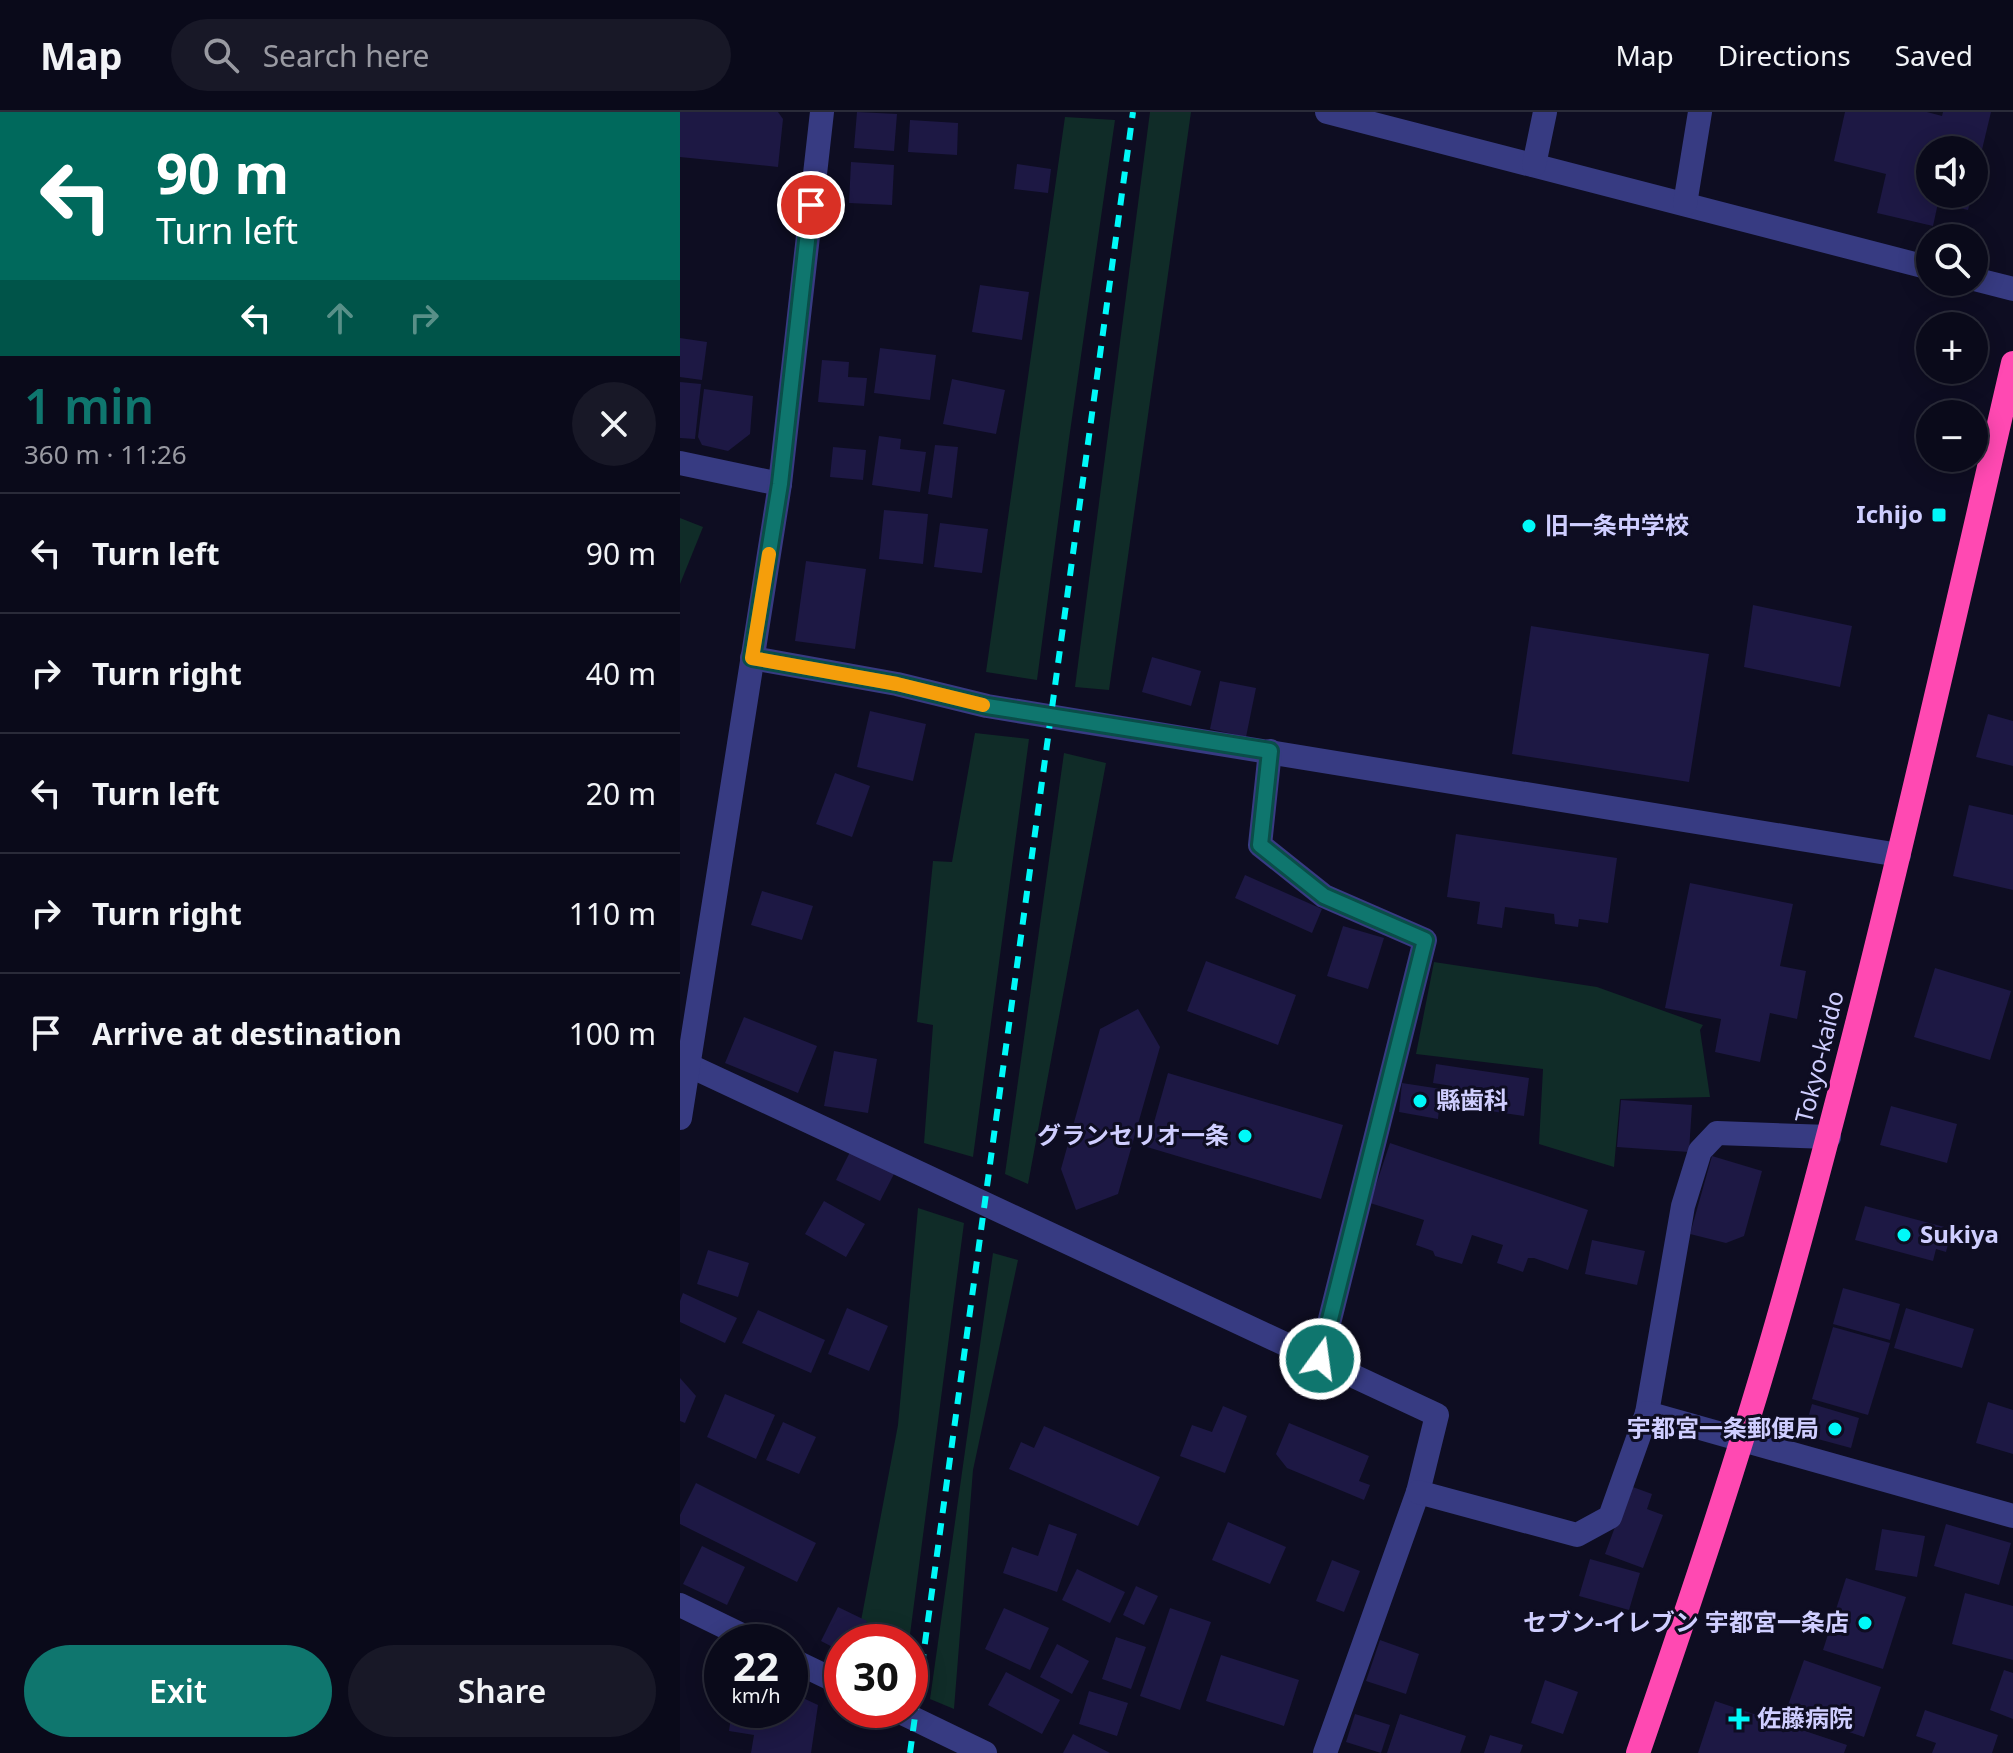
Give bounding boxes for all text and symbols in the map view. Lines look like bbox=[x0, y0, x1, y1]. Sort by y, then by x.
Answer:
search box bbox=[171, 19, 731, 91]
text: Map bbox=[40, 29, 123, 81]
icon: search bbox=[199, 33, 243, 77]
text: Search here bbox=[263, 35, 430, 76]
text: Map bbox=[1615, 36, 1674, 74]
text: Directions bbox=[1718, 36, 1851, 74]
text: Saved bbox=[1895, 36, 1973, 74]
text: 90 m bbox=[156, 134, 289, 210]
map controls bbox=[1916, 136, 1988, 472]
button: sound bbox=[1916, 136, 1988, 208]
icon: left bbox=[24, 144, 128, 248]
pin bbox=[777, 171, 845, 239]
icon: arrive bbox=[789, 183, 833, 227]
text: Turn left bbox=[156, 206, 298, 255]
button: search bbox=[1916, 224, 1988, 296]
icon: left bbox=[234, 296, 278, 340]
icon: ahead bbox=[318, 296, 362, 340]
icon: right bbox=[402, 296, 446, 340]
button: + bbox=[1916, 312, 1988, 384]
text: 1 min bbox=[24, 373, 154, 438]
button: close bbox=[572, 382, 656, 466]
button: − bbox=[1916, 400, 1988, 472]
text: 360 m · 11:26 bbox=[24, 436, 187, 472]
place label: Ichijo bbox=[1856, 497, 1923, 530]
marker: Ichijo bbox=[1930, 506, 1948, 524]
place label: 旧一条中学校 bbox=[1545, 508, 1689, 541]
marker: 旧一条中学校 bbox=[1520, 517, 1538, 535]
icon: left bbox=[24, 531, 68, 575]
text: Turn left bbox=[92, 533, 220, 574]
text: 90 m bbox=[586, 533, 656, 574]
icon: right bbox=[24, 651, 68, 695]
text: Turn right bbox=[92, 653, 242, 694]
text: 40 m bbox=[586, 653, 656, 694]
icon: left bbox=[24, 771, 68, 815]
text: Turn left bbox=[92, 773, 220, 814]
text: 20 m bbox=[586, 773, 656, 814]
icon: right bbox=[24, 891, 68, 935]
text: Turn right bbox=[92, 893, 242, 934]
text: 110 m bbox=[569, 893, 656, 934]
street label: Tokyo-kaido bbox=[1786, 987, 1851, 1126]
icon: arrive bbox=[24, 1011, 68, 1055]
text: Arrive at destination bbox=[92, 1013, 402, 1054]
text: 100 m bbox=[569, 1013, 656, 1054]
place label: 縣歯科 bbox=[1436, 1083, 1508, 1116]
marker: 縣歯科 bbox=[1411, 1092, 1429, 1110]
place label: グランセリオ一条 bbox=[1037, 1118, 1229, 1151]
marker: グランセリオ一条 bbox=[1236, 1127, 1254, 1145]
place label: Sukiya bbox=[1920, 1217, 1999, 1250]
marker: Sukiya bbox=[1895, 1226, 1913, 1244]
position arrow bbox=[1278, 1317, 1362, 1401]
place label: 宇都宮一条郵便局 bbox=[1627, 1411, 1819, 1444]
marker: 宇都宮一条郵便局 bbox=[1826, 1420, 1844, 1438]
place label: セブン-イレブン 宇都宮一条店 bbox=[1523, 1605, 1849, 1638]
marker: セブン-イレブン 宇都宮一条店 bbox=[1856, 1614, 1874, 1632]
speed limit sign: 30 bbox=[824, 1624, 928, 1728]
text: 22 bbox=[733, 1638, 779, 1693]
button: Exit bbox=[24, 1645, 332, 1737]
button: Share bbox=[348, 1645, 656, 1737]
text: km/h bbox=[731, 1682, 781, 1709]
place label: 佐藤病院 bbox=[1757, 1701, 1853, 1734]
marker: 佐藤病院 bbox=[1728, 1708, 1750, 1730]

